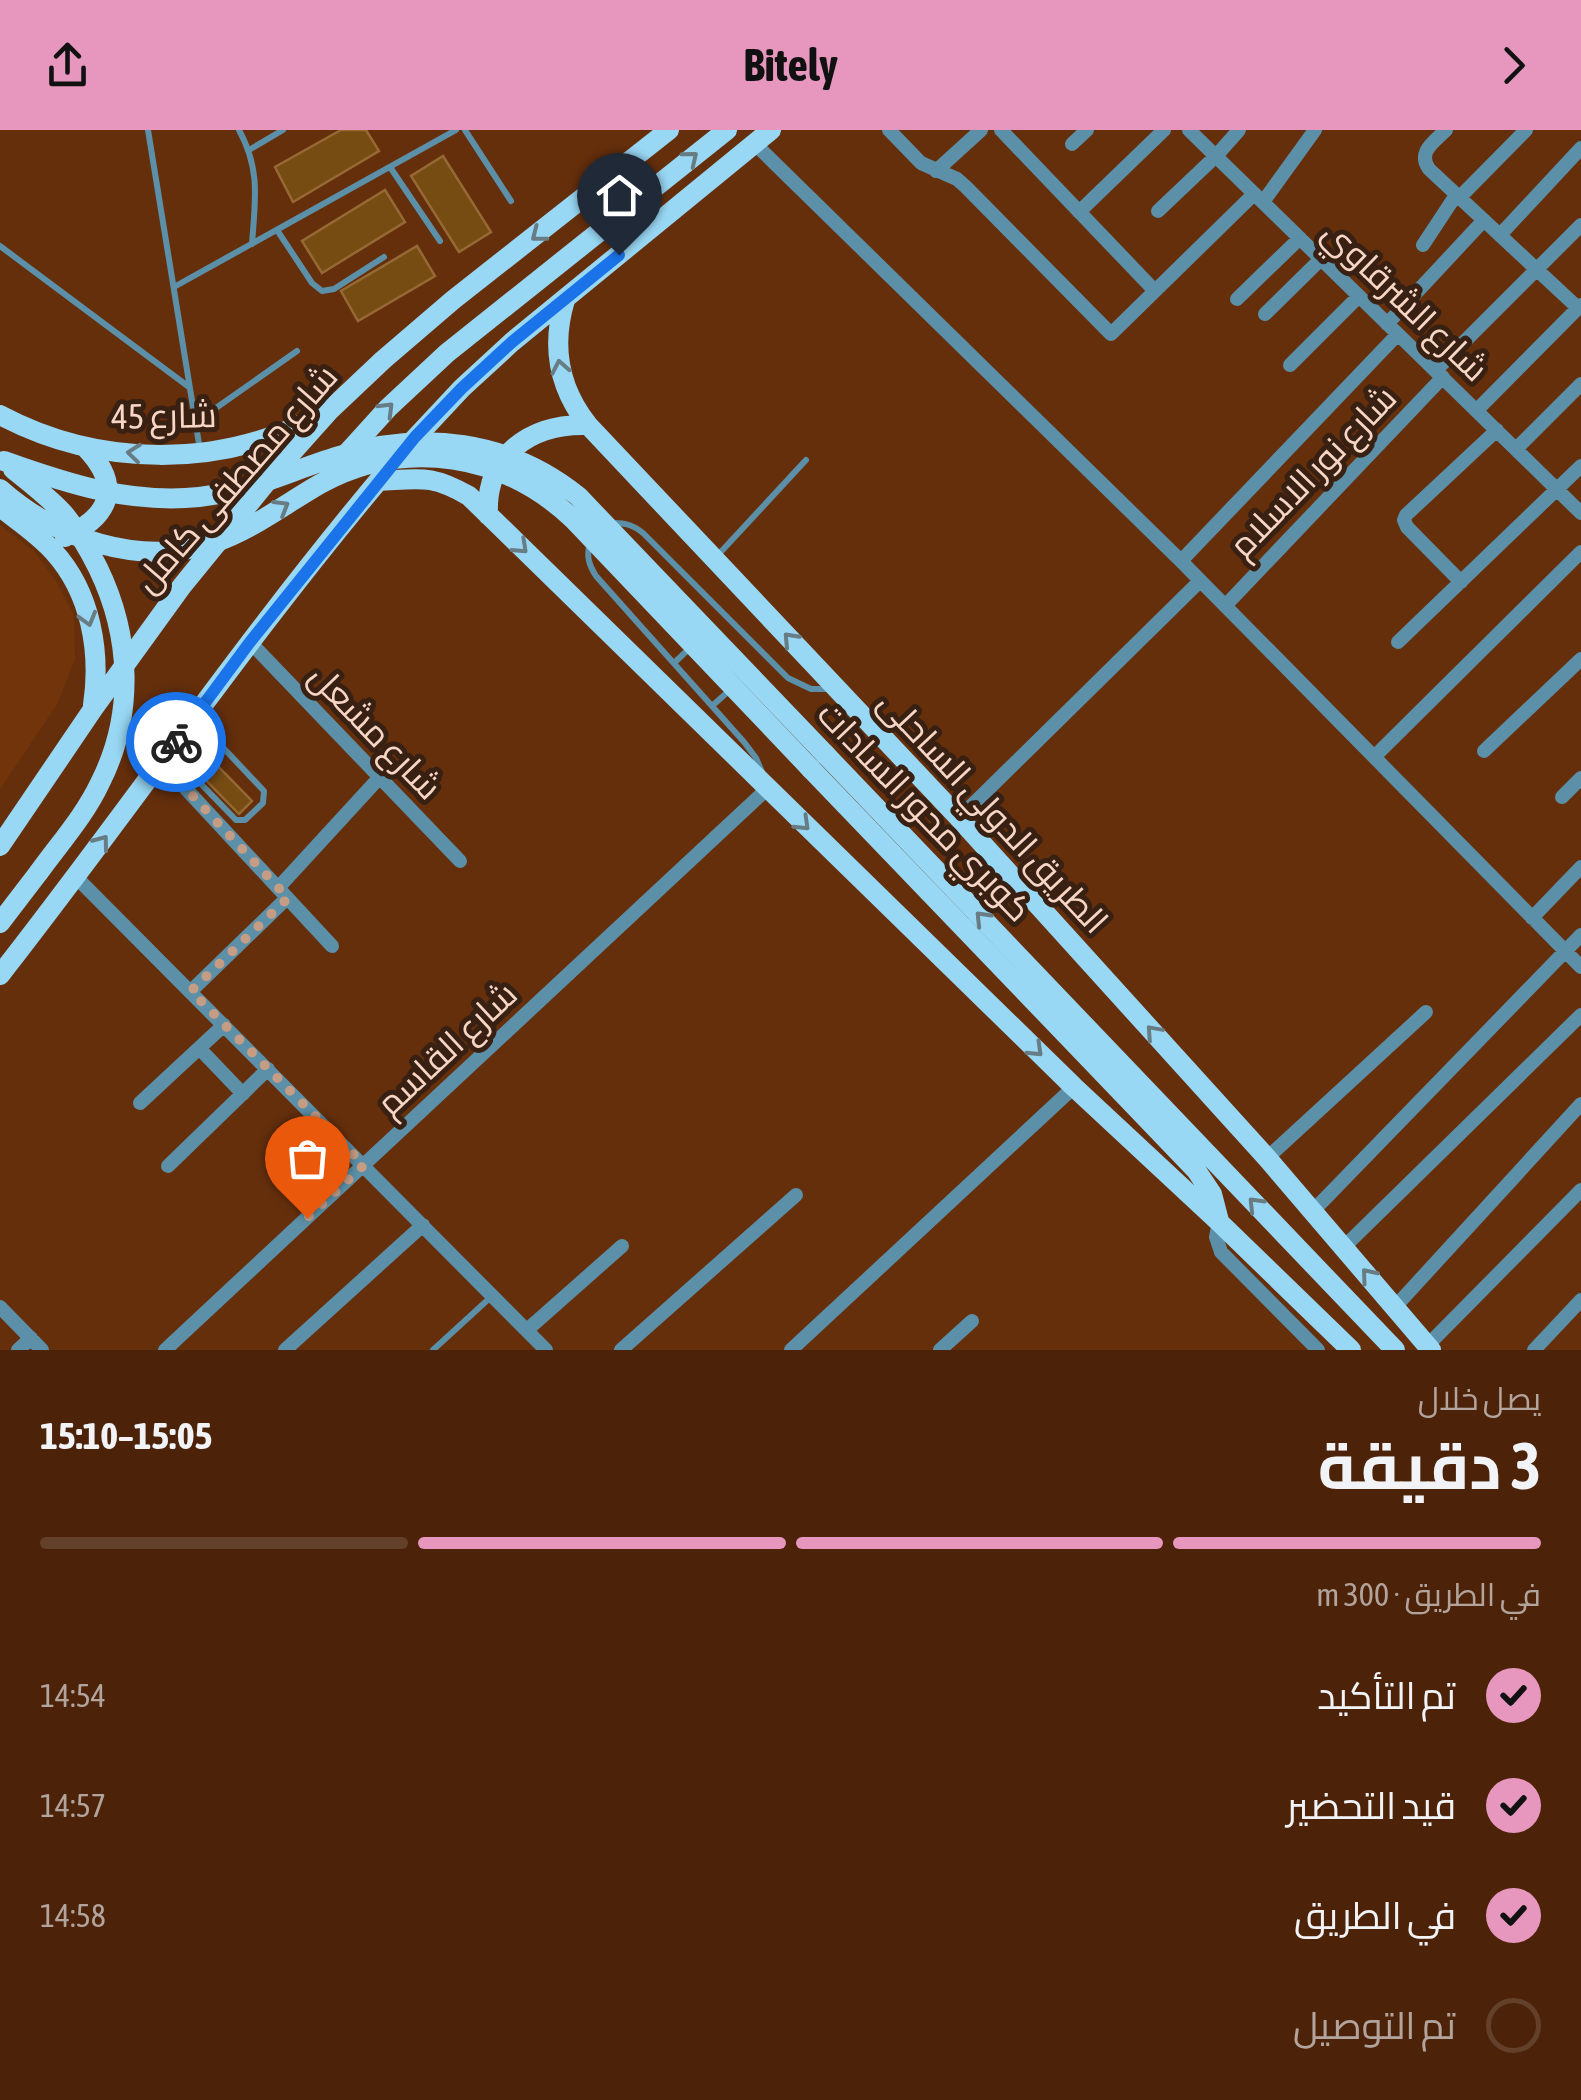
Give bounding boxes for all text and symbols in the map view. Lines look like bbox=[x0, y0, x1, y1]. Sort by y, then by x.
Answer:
icon: share bbox=[40, 38, 95, 93]
icon: forward bbox=[1486, 38, 1541, 93]
text: Bitely bbox=[743, 39, 838, 91]
pin bbox=[577, 153, 662, 256]
one-way arrow bbox=[680, 153, 698, 170]
icon: home bbox=[592, 168, 647, 223]
street label: شارع الشرقاوي bbox=[1310, 211, 1497, 394]
one-way arrow bbox=[532, 223, 550, 241]
street label: شارع مصطفى كامل bbox=[125, 356, 348, 603]
one-way arrow bbox=[551, 359, 572, 376]
street label: شارع نور الاسلام bbox=[1220, 377, 1407, 568]
street label: شارع 45 bbox=[111, 394, 217, 440]
one-way arrow bbox=[375, 403, 393, 421]
one-way arrow bbox=[126, 443, 142, 465]
one-way arrow bbox=[271, 500, 289, 519]
one-way arrow bbox=[509, 535, 528, 553]
one-way arrow bbox=[76, 610, 97, 627]
one-way arrow bbox=[784, 633, 802, 651]
street label: شارع مشعل bbox=[299, 655, 450, 809]
street label: الطريق الدولي الساحلى bbox=[865, 681, 1117, 946]
courier bbox=[126, 692, 226, 792]
street label: كوبري محور السادات bbox=[804, 693, 1040, 935]
icon: bike bbox=[149, 715, 204, 770]
one-way arrow bbox=[791, 812, 809, 830]
one-way arrow bbox=[91, 835, 108, 853]
one-way arrow bbox=[976, 912, 994, 930]
street label: شارع القاسم bbox=[368, 973, 528, 1126]
one-way arrow bbox=[1147, 1025, 1165, 1044]
one-way arrow bbox=[1024, 1038, 1042, 1056]
pin bbox=[265, 1116, 350, 1219]
icon: bag bbox=[280, 1131, 335, 1186]
one-way arrow bbox=[1249, 1197, 1267, 1215]
one-way arrow bbox=[1362, 1269, 1380, 1287]
text: يصل خلال bbox=[1418, 1380, 1541, 1417]
text: 15:05–15:10 bbox=[40, 1414, 212, 1457]
text: 3 دقيقة bbox=[1318, 1428, 1541, 1503]
text: في الطريق · 300 m bbox=[1316, 1576, 1541, 1613]
icon: check bbox=[1486, 1668, 1541, 1723]
text: تم التأكيد bbox=[1317, 1674, 1456, 1717]
text: 14:54 bbox=[40, 1677, 106, 1714]
icon: check bbox=[1486, 1778, 1541, 1833]
text: قيد التحضير bbox=[1286, 1784, 1456, 1827]
text: 14:57 bbox=[40, 1787, 106, 1824]
icon: check bbox=[1486, 1888, 1541, 1943]
text: في الطريق bbox=[1294, 1894, 1456, 1937]
text: 14:58 bbox=[40, 1897, 106, 1934]
text: تم التوصيل bbox=[1293, 2004, 1456, 2047]

